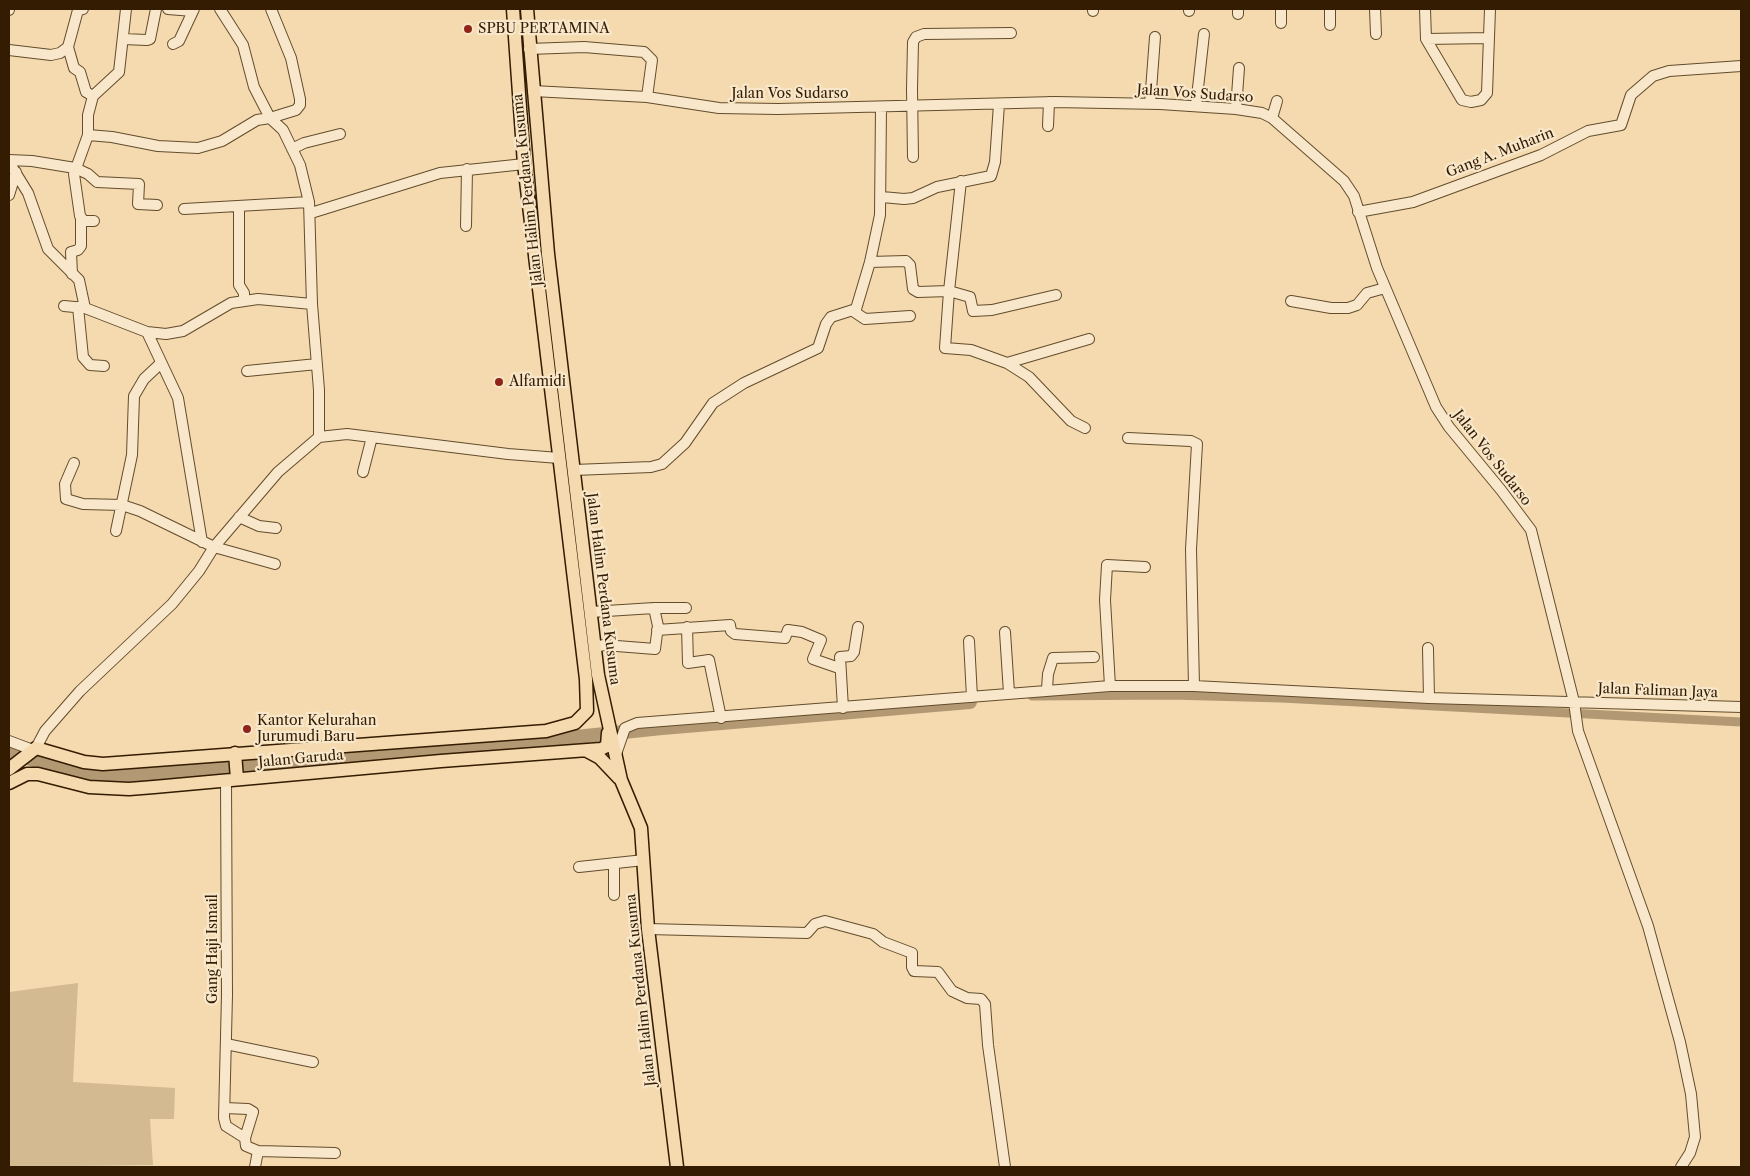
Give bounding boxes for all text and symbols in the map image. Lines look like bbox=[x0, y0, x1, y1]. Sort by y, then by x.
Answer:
place label: SPBU PERTAMINA bbox=[478, 21, 610, 37]
marker: SPBU PERTAMINA bbox=[462, 23, 474, 35]
street label: Jalan Vos Sudarso bbox=[1136, 82, 1254, 106]
street label: Jalan Vos Sudarso bbox=[732, 86, 848, 102]
street label: Jalan Halim Perdana Kusuma bbox=[510, 93, 546, 287]
street label: Gang A. Muharin bbox=[1444, 125, 1556, 181]
place label: Alfamidi bbox=[509, 374, 566, 390]
marker: Alfamidi bbox=[493, 376, 505, 388]
street label: Jalan Vos Sudarso bbox=[1449, 407, 1535, 509]
street label: Jalan Halim Perdana Kusuma bbox=[583, 492, 623, 686]
street label: Jalan Faliman Jaya bbox=[1598, 681, 1718, 701]
place label: Kantor Kelurahan Jurumudi Baru bbox=[257, 713, 376, 746]
marker: Kantor Kelurahan Jurumudi Baru bbox=[241, 723, 253, 735]
street label: Jalan Garuda bbox=[258, 747, 344, 771]
street label: Jalan Halim Perdana Kusuma bbox=[623, 893, 659, 1087]
street label: Gang Haji Ismail bbox=[205, 894, 221, 1004]

